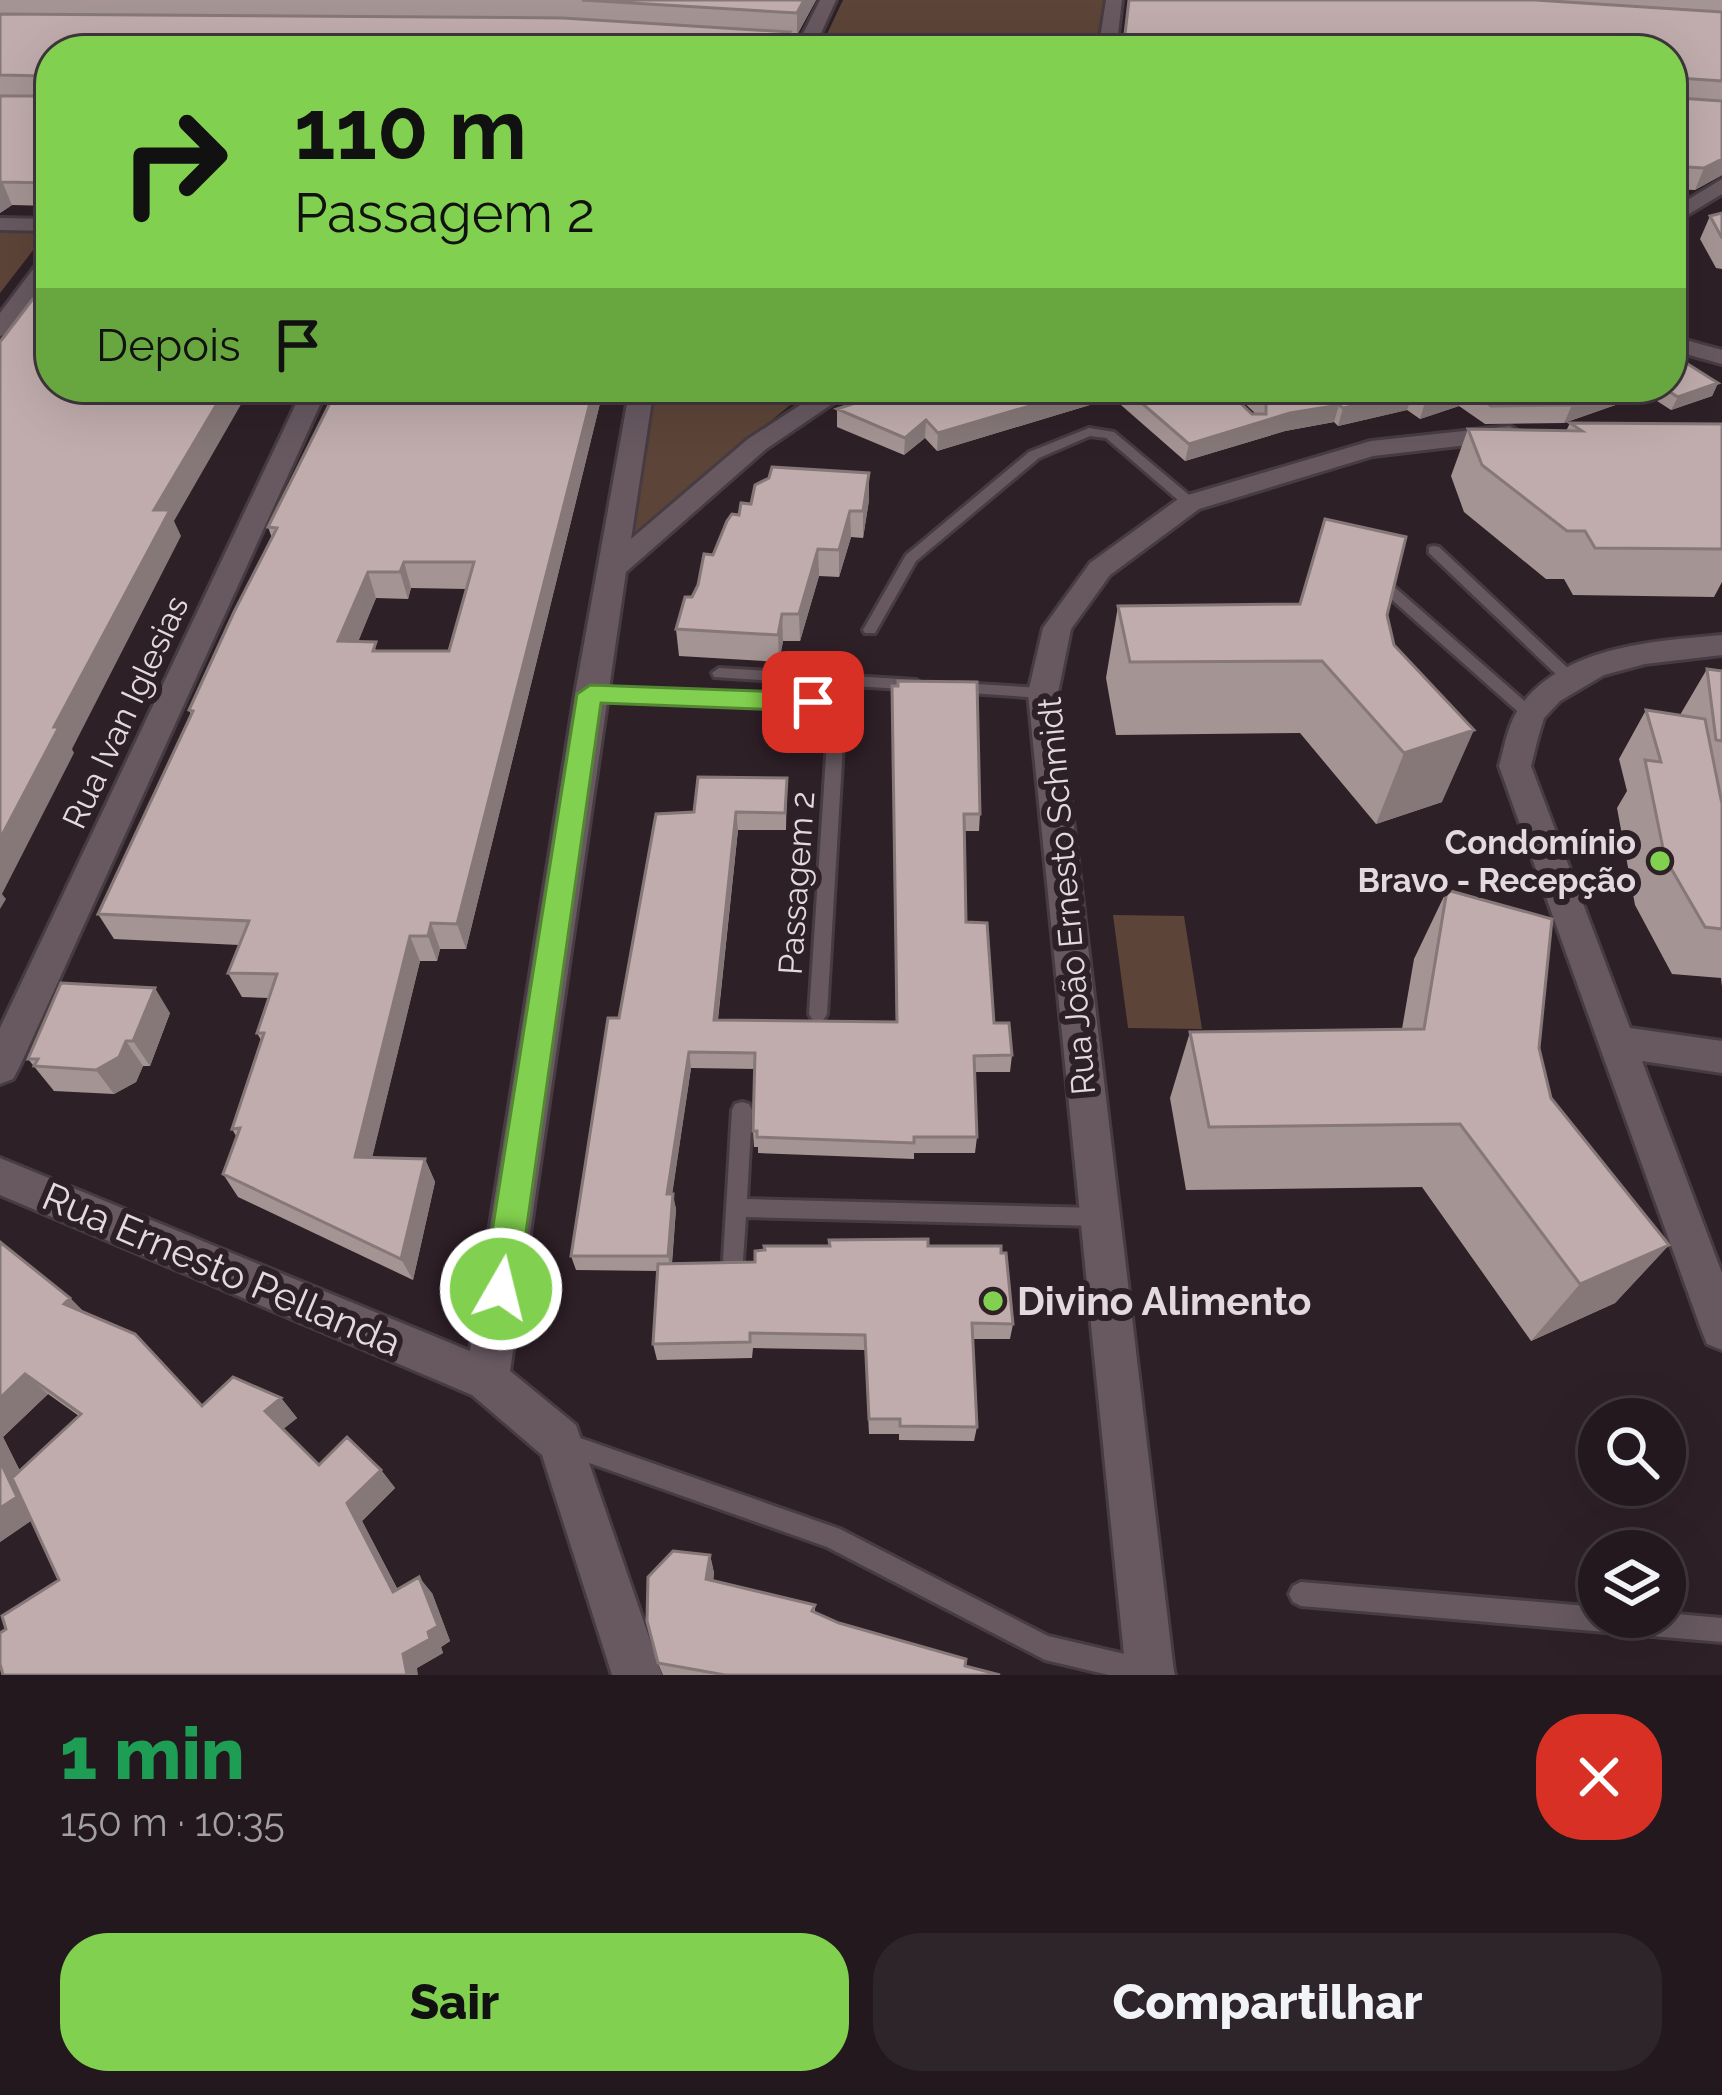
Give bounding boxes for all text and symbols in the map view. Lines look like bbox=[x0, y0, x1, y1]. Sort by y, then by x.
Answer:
text: 110 m bbox=[294, 80, 527, 179]
icon: right bbox=[96, 84, 252, 240]
text: Passagem 2 bbox=[294, 181, 595, 245]
icon: arrive bbox=[265, 312, 331, 378]
text: Depois bbox=[96, 319, 241, 372]
street label: Rua Ivan Iglesias bbox=[55, 590, 196, 835]
pin bbox=[762, 651, 864, 753]
icon: arrive bbox=[780, 669, 846, 735]
street label: Rua João Ernesto Schmidt bbox=[1030, 696, 1103, 1096]
street label: Passagem 2 bbox=[771, 790, 822, 976]
place label: Condomínio Bravo - Recepção bbox=[1358, 823, 1636, 900]
marker: Condomínio Bravo - Recepção bbox=[1647, 848, 1673, 874]
street label: Rua Ernesto Pellanda bbox=[36, 1173, 408, 1365]
position arrow bbox=[438, 1226, 564, 1352]
place label: Divino Alimento bbox=[1017, 1278, 1311, 1324]
marker: Divino Alimento bbox=[980, 1288, 1006, 1314]
map controls bbox=[1578, 1398, 1686, 1638]
button: search bbox=[1578, 1398, 1686, 1506]
button: layers bbox=[1578, 1530, 1686, 1638]
text: 1 min bbox=[60, 1711, 245, 1796]
button: close bbox=[1536, 1714, 1662, 1840]
text: 150 m · 10:35 bbox=[60, 1799, 285, 1845]
button: Sair bbox=[60, 1933, 849, 2071]
button: Compartilhar bbox=[873, 1933, 1662, 2071]

